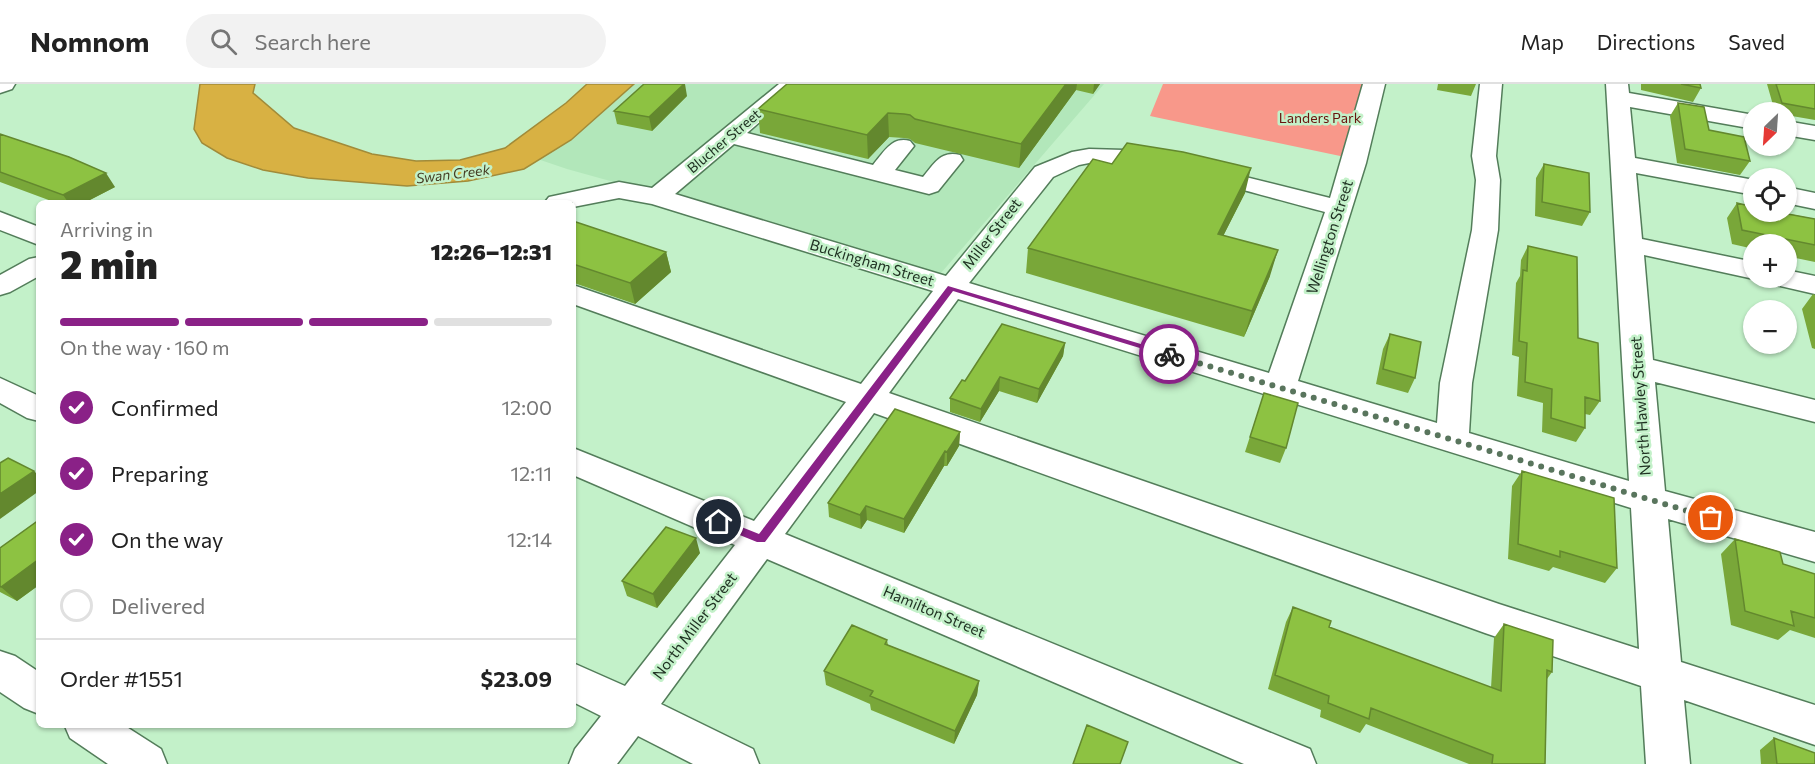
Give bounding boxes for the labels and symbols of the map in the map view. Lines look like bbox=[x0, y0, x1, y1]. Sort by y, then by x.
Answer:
north arrow bbox=[1743, 102, 1797, 156]
street label: Blucher Street bbox=[684, 105, 764, 176]
park label: Landers Park bbox=[1279, 109, 1362, 126]
water label: Swan Creek bbox=[415, 160, 491, 186]
street label: Wellington Street bbox=[1302, 177, 1356, 296]
street label: Miller Street bbox=[958, 194, 1024, 272]
street label: Buckingham Street bbox=[808, 235, 937, 290]
courier bbox=[1139, 324, 1199, 384]
street label: North Hawley Street bbox=[1626, 336, 1654, 476]
pin bbox=[1685, 492, 1736, 543]
pin bbox=[693, 496, 744, 547]
street label: North Miller Street bbox=[648, 569, 740, 682]
street label: Hamilton Street bbox=[881, 582, 988, 641]

